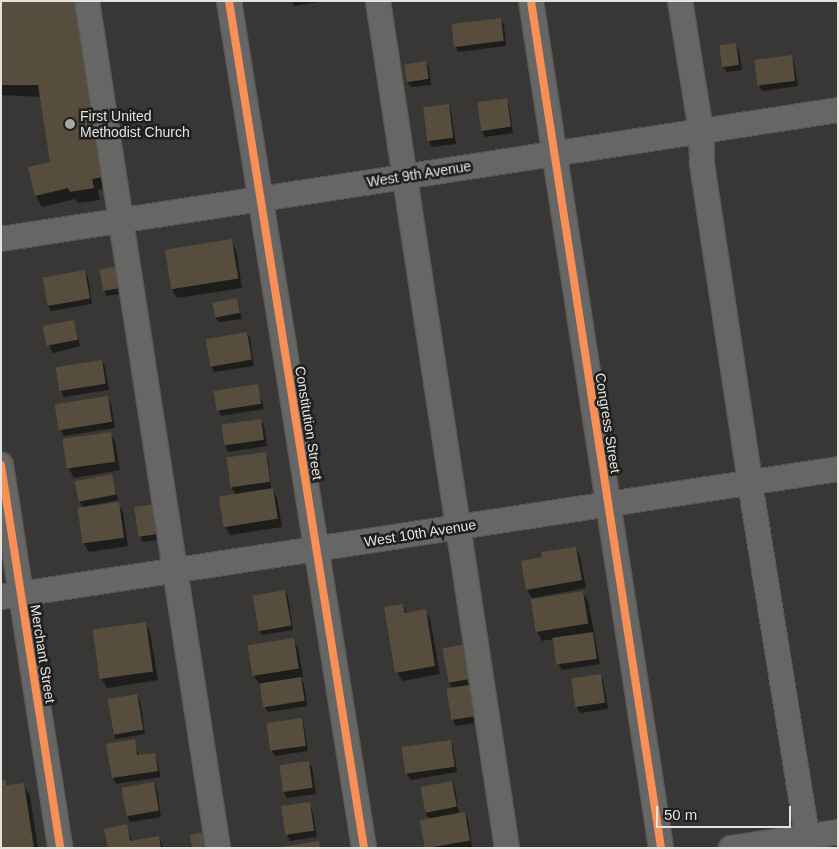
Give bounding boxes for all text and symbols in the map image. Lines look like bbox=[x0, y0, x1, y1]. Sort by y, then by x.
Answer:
place label: First United Methodist Church bbox=[80, 108, 190, 140]
marker: First United Methodist Church bbox=[64, 118, 76, 130]
street label: West 9th Avenue bbox=[365, 157, 473, 191]
street label: Constitution Street bbox=[292, 365, 326, 481]
street label: Congress Street bbox=[592, 372, 624, 474]
street label: West 10th Avenue bbox=[362, 516, 478, 550]
street label: Merchant Street bbox=[27, 603, 59, 705]
scale bar bbox=[659, 796, 794, 828]
text: 50 m bbox=[664, 806, 697, 823]

